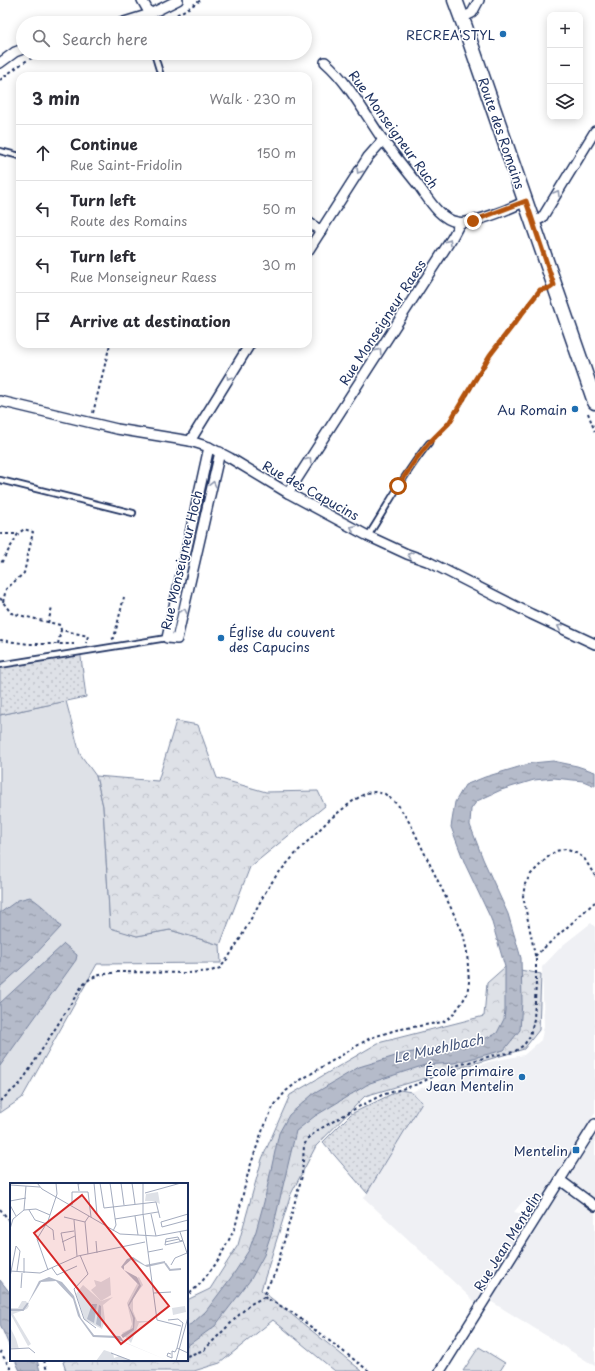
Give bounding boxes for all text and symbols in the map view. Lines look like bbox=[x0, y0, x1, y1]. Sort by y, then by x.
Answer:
map controls bbox=[547, 12, 583, 120]
button: + bbox=[547, 12, 583, 48]
search box bbox=[16, 16, 312, 60]
place label: RECREA'STYL bbox=[406, 25, 495, 44]
icon: search bbox=[30, 27, 52, 49]
text: Search here bbox=[62, 27, 148, 50]
marker: RECREA'STYL bbox=[498, 29, 508, 39]
button: − bbox=[547, 48, 583, 84]
street label: Rue Monseigneur Ruch bbox=[345, 66, 443, 192]
street label: Route des Romains bbox=[474, 75, 530, 192]
button: layers bbox=[547, 84, 583, 120]
text: 3 min bbox=[32, 85, 80, 111]
text: Walk · 230 m bbox=[209, 89, 296, 108]
text: Continue bbox=[70, 132, 138, 155]
icon: ahead bbox=[32, 142, 54, 164]
text: 150 m bbox=[257, 143, 296, 162]
text: Rue Saint-Fridolin bbox=[70, 155, 183, 174]
one-way arrow bbox=[357, 167, 364, 174]
text: Turn left bbox=[70, 188, 136, 211]
one-way arrow bbox=[553, 190, 560, 197]
icon: left bbox=[32, 198, 54, 220]
text: 50 m bbox=[262, 199, 296, 218]
text: Route des Romains bbox=[70, 211, 187, 230]
route end bbox=[464, 212, 482, 230]
one-way arrow bbox=[445, 239, 452, 246]
text: Turn left bbox=[70, 244, 136, 267]
icon: left bbox=[32, 254, 54, 276]
text: 30 m bbox=[262, 255, 296, 274]
street label: Rue Monseigneur Raess bbox=[334, 255, 430, 389]
text: Rue Monseigneur Raess bbox=[70, 267, 217, 286]
text: Arrive at destination bbox=[70, 309, 231, 332]
icon: arrive bbox=[32, 310, 54, 332]
one-way arrow bbox=[374, 348, 382, 355]
one-way arrow bbox=[226, 373, 234, 380]
place label: Au Romain bbox=[497, 400, 567, 419]
marker: Au Romain bbox=[570, 404, 580, 414]
street label: Rue des Capucins bbox=[259, 456, 363, 524]
one-way arrow bbox=[304, 458, 311, 465]
route start bbox=[389, 477, 407, 495]
one-way arrow bbox=[208, 481, 216, 487]
street label: Rue Monseigneur Hoch bbox=[156, 488, 206, 632]
one-way arrow bbox=[349, 525, 357, 533]
one-way arrow bbox=[406, 551, 413, 560]
one-way arrow bbox=[179, 608, 187, 614]
place label: Église du couvent des Capucins bbox=[229, 622, 335, 656]
one-way arrow bbox=[556, 624, 564, 632]
marker: Église du couvent des Capucins bbox=[216, 633, 226, 643]
water label: Le Muehlbach bbox=[391, 1028, 486, 1068]
place label: École primaire Jean Mentelin bbox=[425, 1061, 514, 1095]
marker: École primaire Jean Mentelin bbox=[517, 1072, 527, 1082]
place label: Mentelin bbox=[514, 1141, 568, 1160]
marker: Mentelin bbox=[571, 1145, 581, 1155]
inset map bbox=[10, 1183, 188, 1361]
street label: Rue Jean Mentelin bbox=[469, 1188, 545, 1294]

